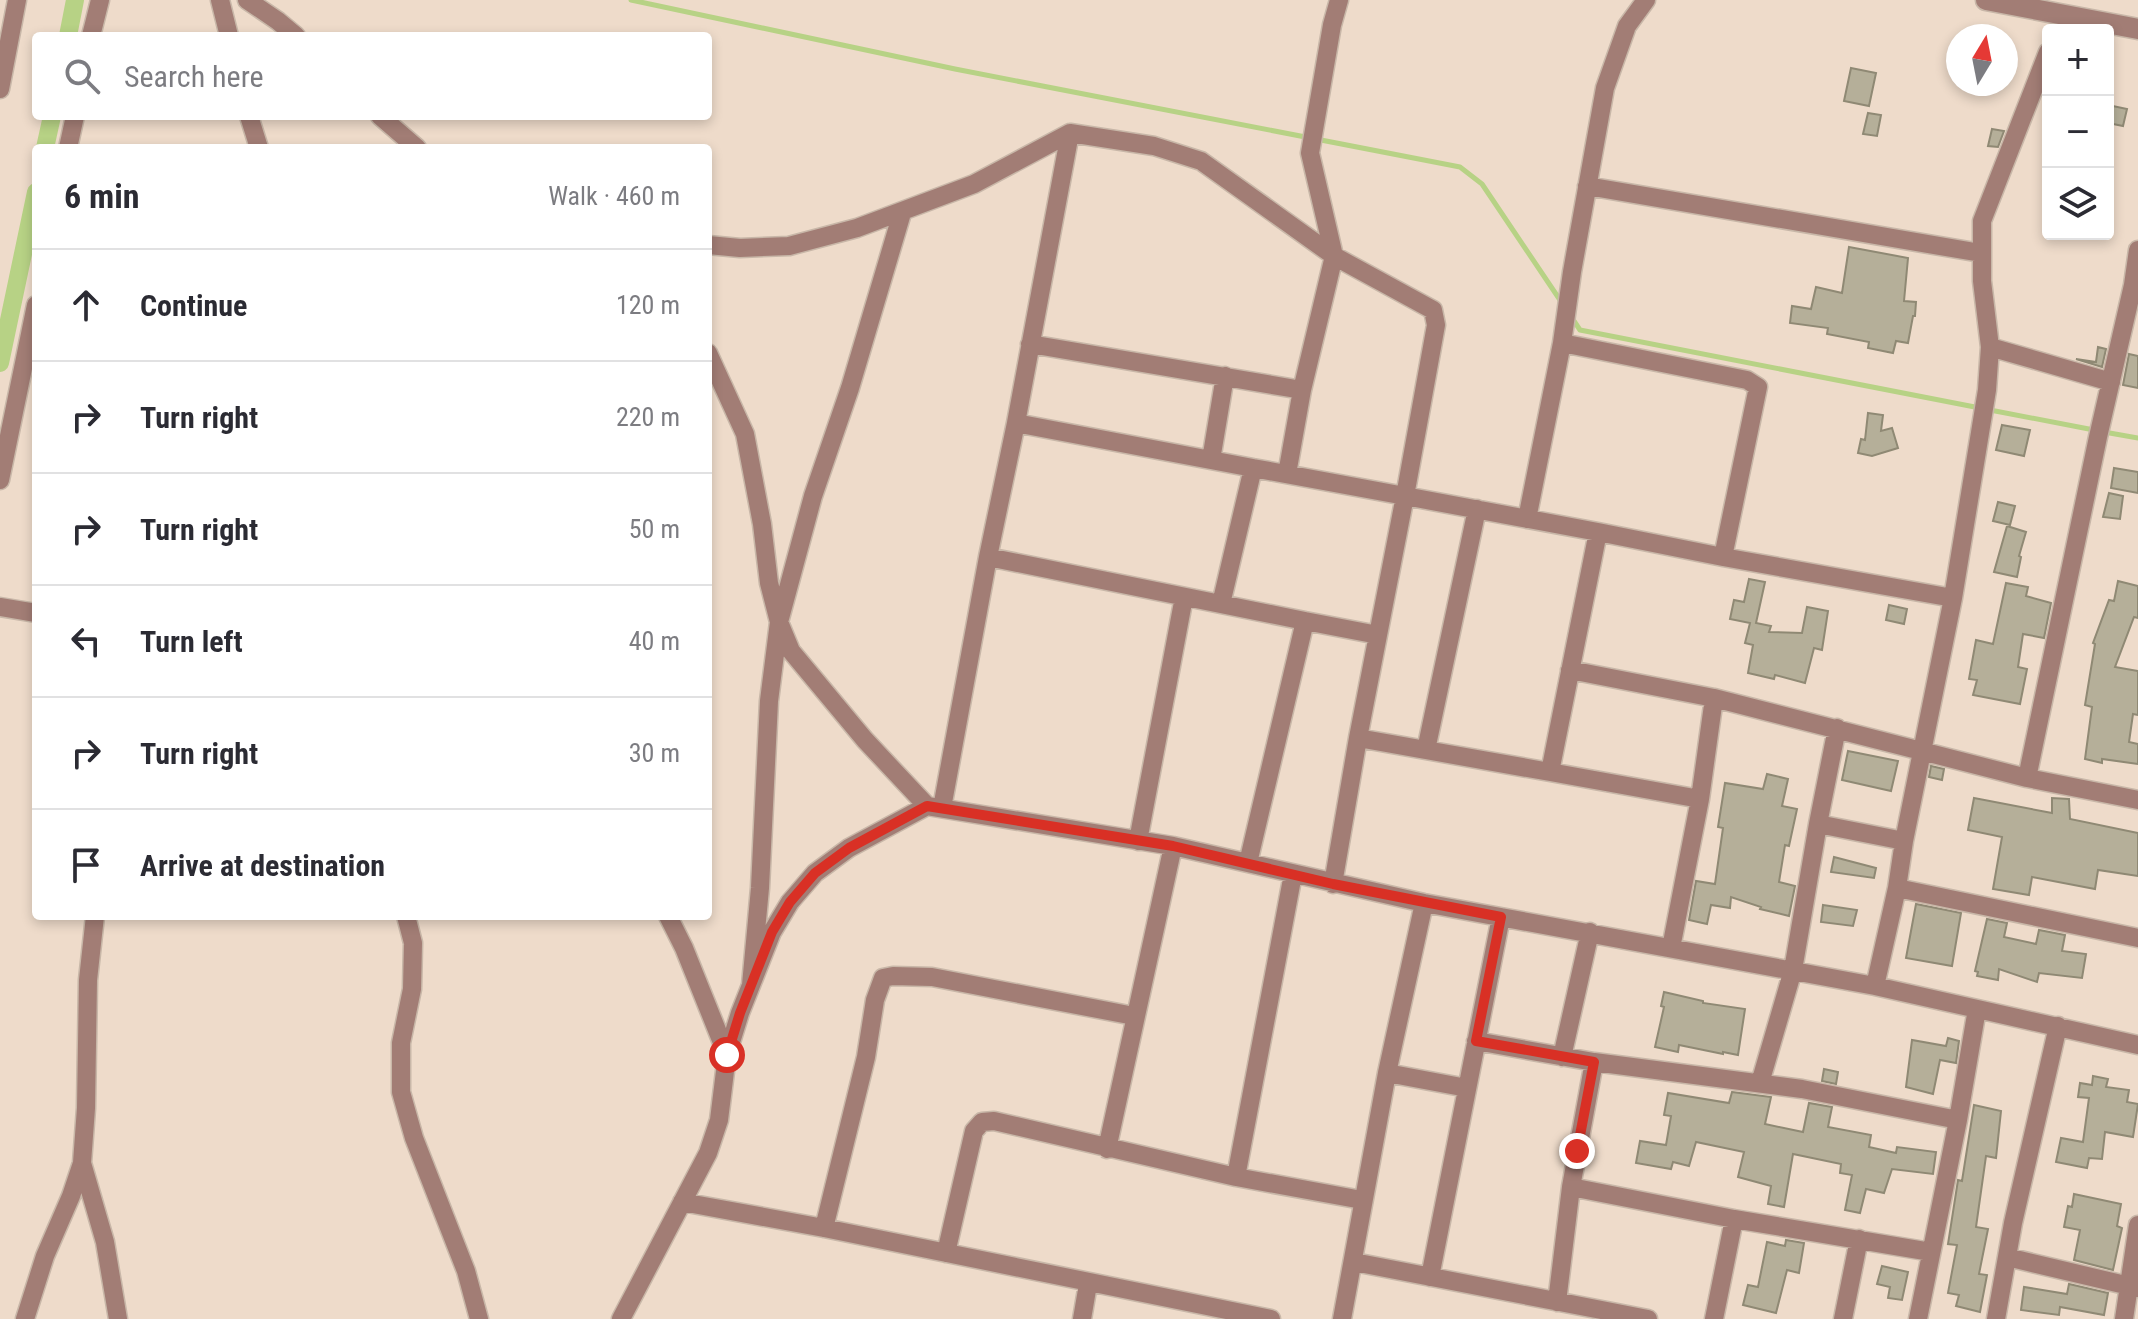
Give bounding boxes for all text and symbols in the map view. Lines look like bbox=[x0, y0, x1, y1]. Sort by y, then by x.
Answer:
north arrow bbox=[1946, 24, 2018, 96]
map controls bbox=[2042, 24, 2114, 240]
button: + bbox=[2042, 24, 2114, 96]
search box bbox=[32, 32, 712, 120]
icon: search bbox=[60, 54, 104, 98]
text: Search here bbox=[124, 59, 264, 94]
button: − bbox=[2042, 96, 2114, 168]
button: layers bbox=[2042, 168, 2114, 240]
text: 6 min bbox=[64, 176, 140, 216]
text: Walk · 460 m bbox=[548, 181, 680, 211]
icon: ahead bbox=[64, 283, 108, 327]
text: Continue bbox=[140, 288, 247, 323]
text: 120 m bbox=[616, 290, 680, 320]
icon: right bbox=[64, 395, 108, 439]
text: Turn right bbox=[140, 400, 258, 435]
text: 220 m bbox=[616, 402, 680, 432]
icon: right bbox=[64, 507, 108, 551]
text: Turn right bbox=[140, 512, 258, 547]
text: 50 m bbox=[629, 514, 680, 544]
icon: left bbox=[64, 619, 108, 663]
text: Turn left bbox=[140, 624, 243, 659]
text: 40 m bbox=[629, 626, 680, 656]
icon: right bbox=[64, 731, 108, 775]
text: Turn right bbox=[140, 736, 258, 771]
text: 30 m bbox=[629, 738, 680, 768]
icon: arrive bbox=[64, 843, 108, 887]
text: Arrive at destination bbox=[140, 848, 385, 883]
route start bbox=[709, 1037, 745, 1073]
route end bbox=[1559, 1133, 1595, 1169]

